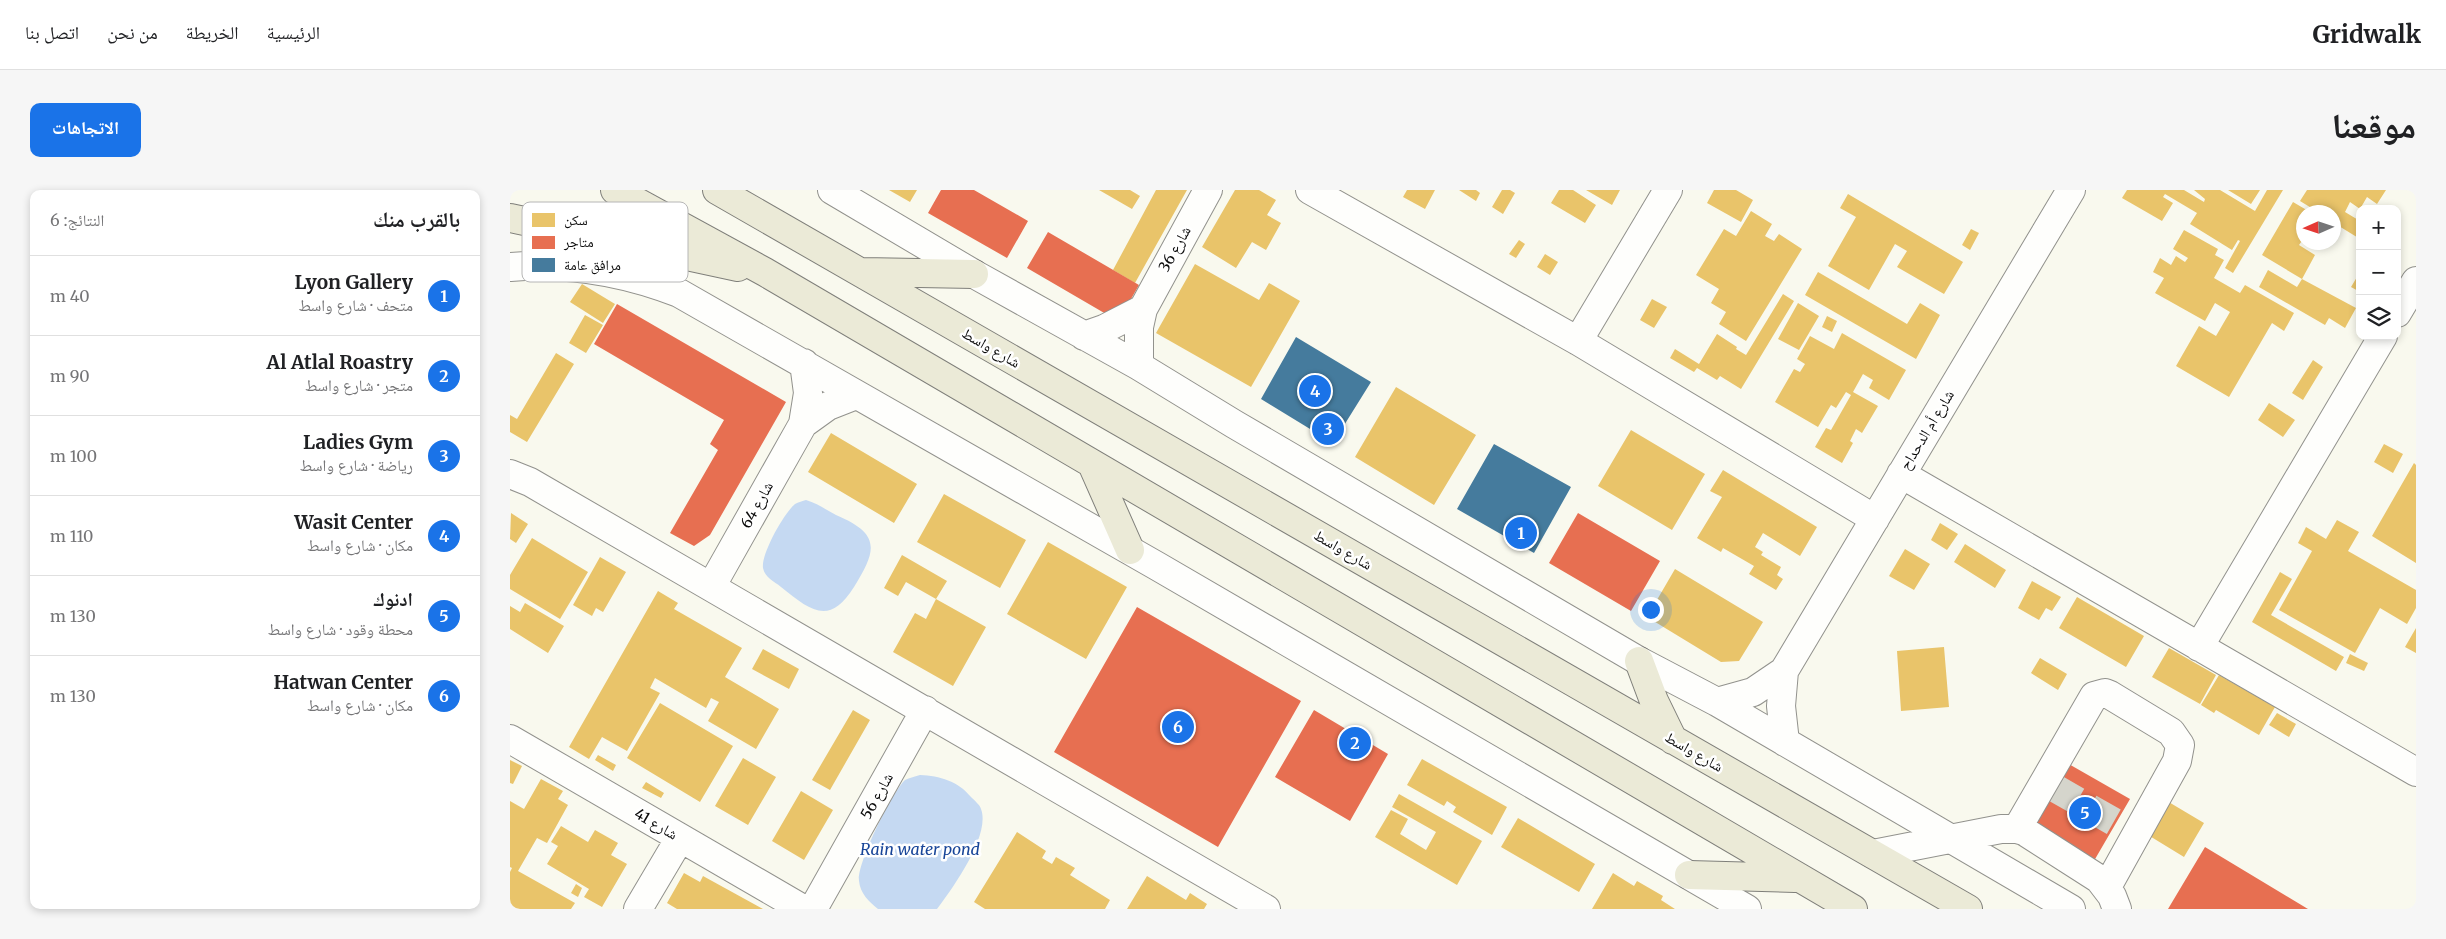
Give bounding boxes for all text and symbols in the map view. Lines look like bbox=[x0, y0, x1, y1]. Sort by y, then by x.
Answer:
text: Gridwalk bbox=[2312, 19, 2421, 50]
text: اتصل بنا bbox=[25, 21, 79, 44]
text: من نحن bbox=[107, 21, 158, 44]
text: الخريطة bbox=[186, 21, 239, 44]
text: الرئيسية bbox=[267, 21, 320, 44]
button: الاتجاهات bbox=[30, 103, 141, 157]
text: موقعنا bbox=[2331, 104, 2416, 148]
legend bbox=[522, 202, 688, 282]
north arrow bbox=[2296, 205, 2341, 250]
map controls bbox=[2356, 205, 2401, 340]
button: + bbox=[2356, 205, 2401, 250]
text: بالقرب منك bbox=[373, 206, 460, 233]
text: النتائج: 6 bbox=[50, 210, 104, 230]
text: سكن bbox=[564, 211, 588, 229]
street label: شارع 36 bbox=[1154, 222, 1196, 276]
text: متاجر bbox=[563, 233, 594, 251]
button: − bbox=[2356, 250, 2401, 295]
text: مرافق عامة bbox=[564, 256, 621, 275]
text: Lyon Gallery bbox=[294, 270, 413, 294]
text: 40 m bbox=[50, 286, 90, 306]
text: 1 bbox=[440, 286, 448, 306]
text: متحف · شارع واسط bbox=[298, 295, 413, 315]
button: layers bbox=[2356, 295, 2401, 340]
street label: شارع واسط bbox=[958, 323, 1024, 373]
text: Al Atlal Roastry bbox=[266, 350, 413, 374]
text: 90 m bbox=[50, 366, 90, 386]
text: 2 bbox=[439, 366, 449, 386]
pin: 4 bbox=[1299, 372, 1331, 410]
text: متجر · شارع واسط bbox=[305, 375, 413, 395]
street label: شارع أم الدحداح bbox=[1895, 386, 1959, 474]
pin: 3 bbox=[1312, 410, 1344, 448]
text: Ladies Gym bbox=[303, 430, 413, 454]
text: 100 m bbox=[50, 446, 97, 466]
text: 3 bbox=[439, 446, 449, 466]
text: رياضة · شارع واسط bbox=[300, 455, 413, 475]
street label: شارع 64 bbox=[736, 478, 778, 532]
text: Wasit Center bbox=[294, 510, 413, 534]
pin: 1 bbox=[1505, 514, 1537, 552]
street label: شارع واسط bbox=[1310, 525, 1376, 575]
text: 110 m bbox=[50, 526, 93, 546]
text: 4 bbox=[439, 526, 449, 546]
text: مكان · شارع واسط bbox=[307, 535, 413, 555]
text: ادنوك bbox=[373, 587, 413, 611]
your location bbox=[1638, 597, 1664, 623]
text: 130 m bbox=[50, 606, 96, 626]
text: 5 bbox=[439, 606, 449, 626]
text: محطة وقود · شارع واسط bbox=[268, 619, 413, 639]
text: Hatwan Center bbox=[274, 670, 413, 694]
text: 130 m bbox=[50, 686, 96, 706]
text: 6 bbox=[439, 686, 449, 706]
text: مكان · شارع واسط bbox=[307, 695, 413, 715]
pin: 6 bbox=[1162, 708, 1194, 746]
pin: 2 bbox=[1339, 724, 1371, 762]
street label: شارع واسط bbox=[1661, 727, 1727, 777]
street label: شارع 56 bbox=[856, 769, 898, 823]
pin: 5 bbox=[2069, 794, 2101, 832]
street label: شارع 41 bbox=[631, 804, 681, 844]
water label: Rain water pond bbox=[860, 839, 981, 859]

